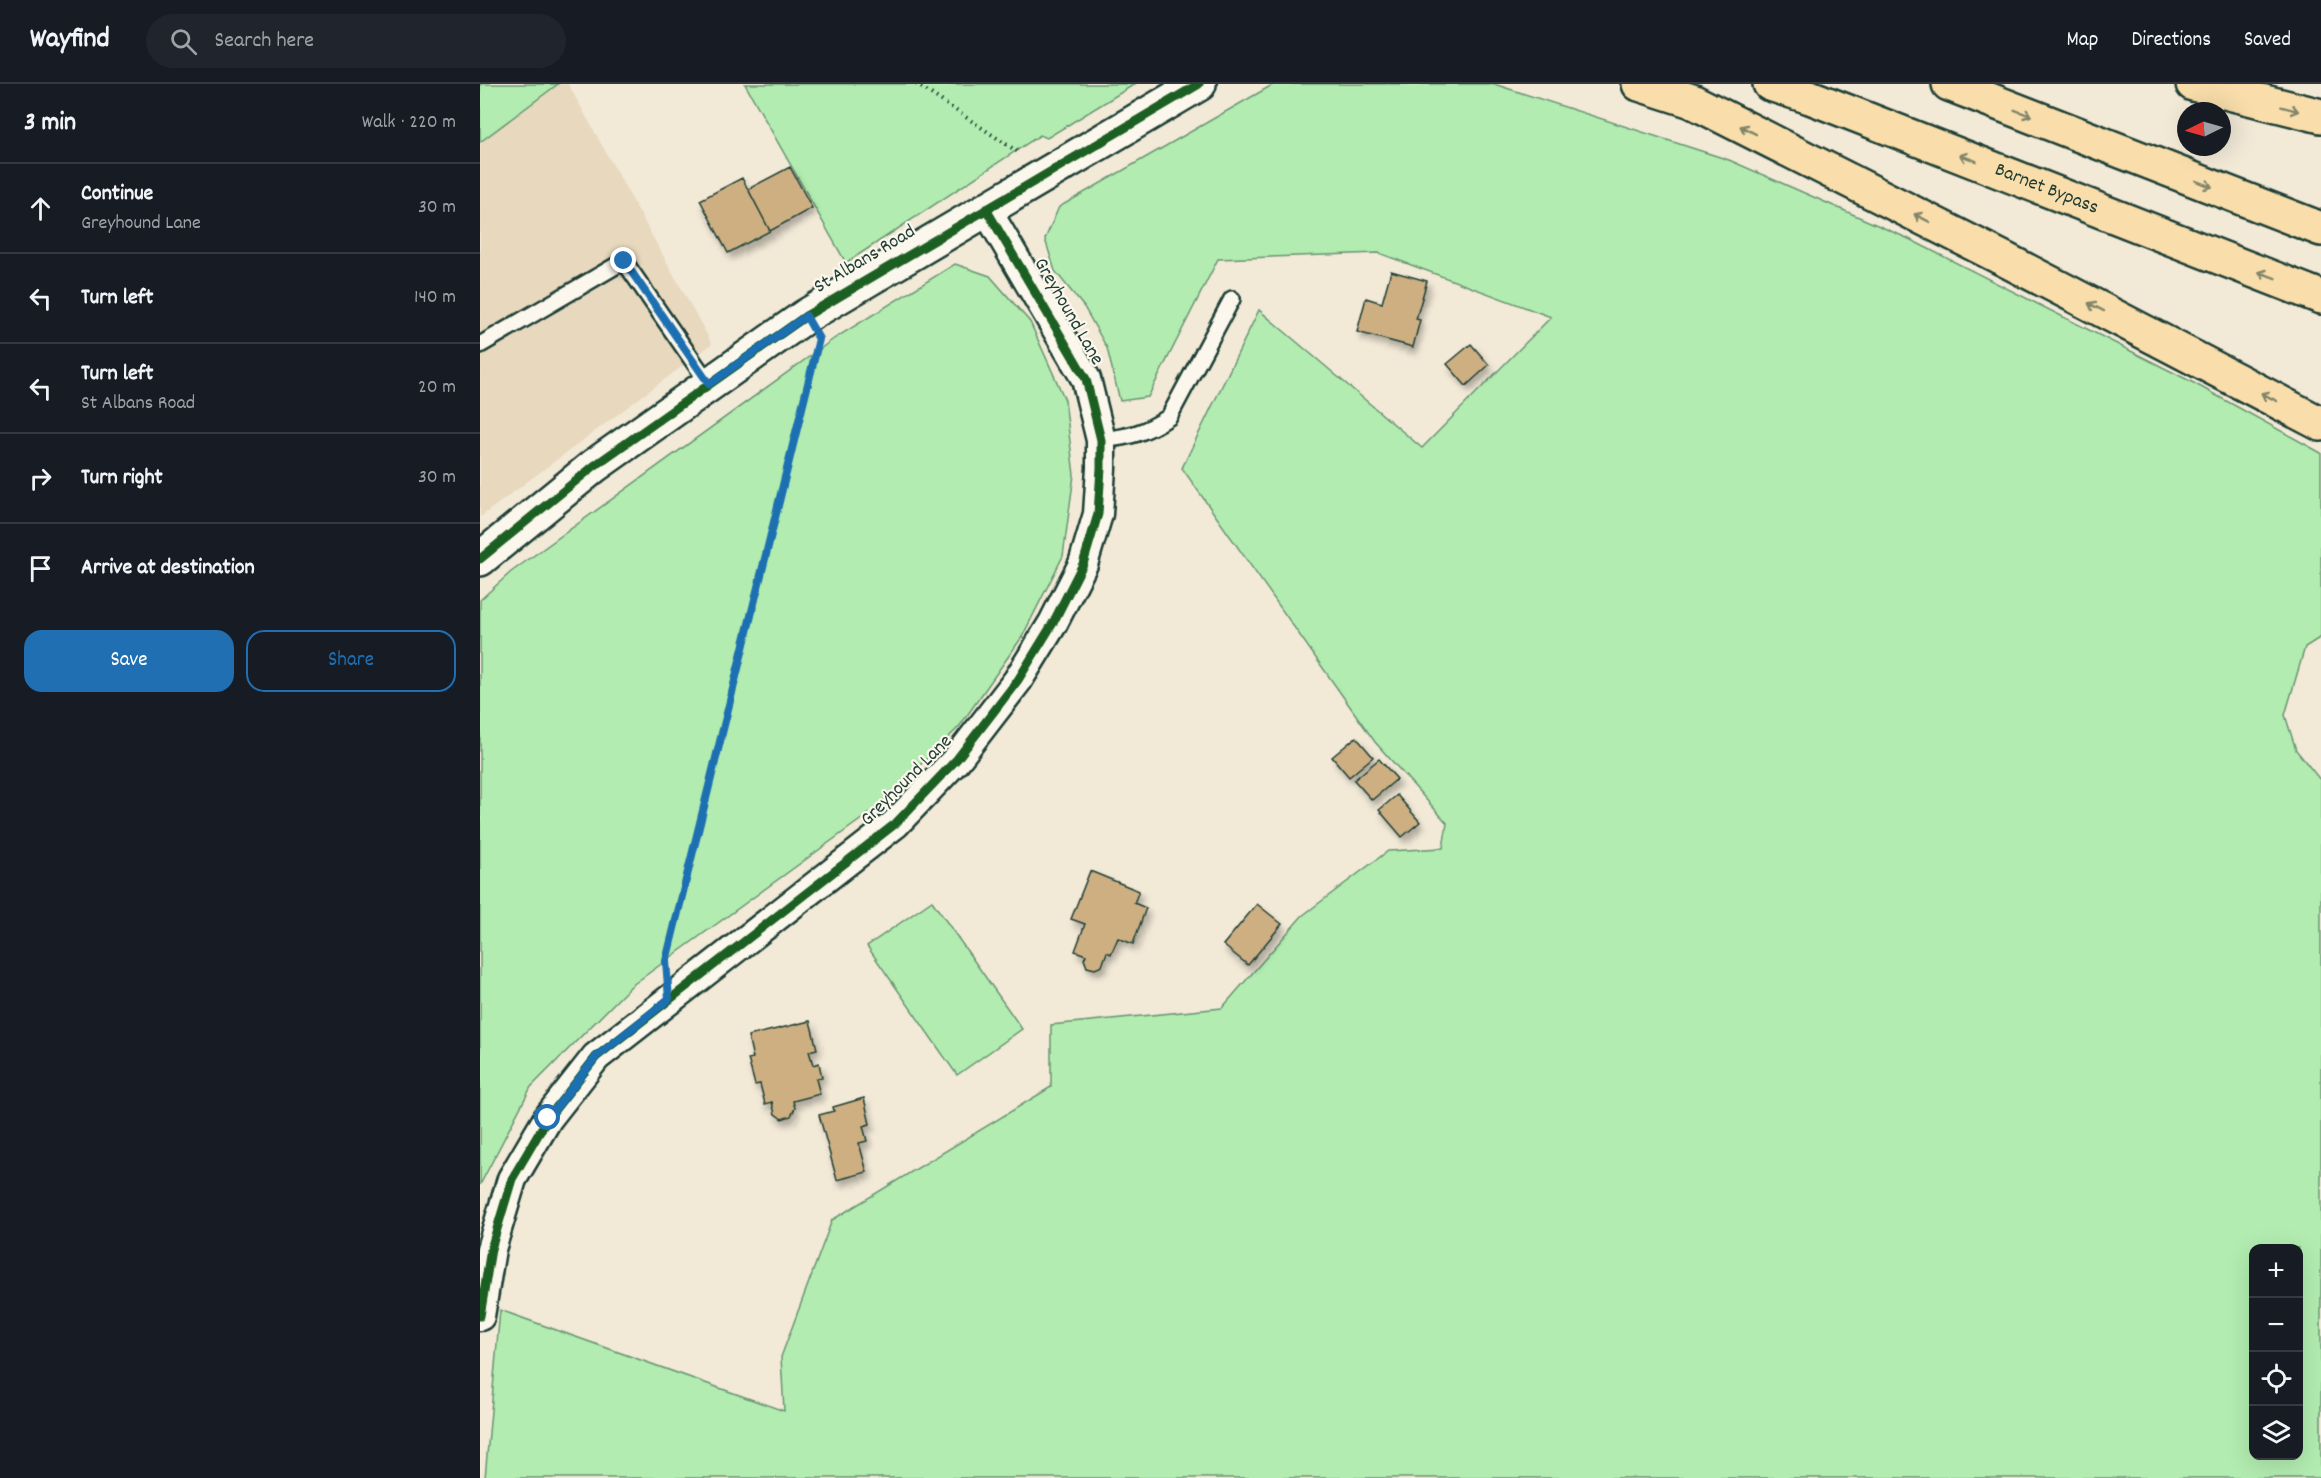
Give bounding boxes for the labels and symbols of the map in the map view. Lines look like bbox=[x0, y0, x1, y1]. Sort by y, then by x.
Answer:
north arrow bbox=[2177, 102, 2231, 156]
one-way arrow bbox=[2280, 104, 2299, 116]
one-way arrow bbox=[2013, 108, 2032, 119]
one-way arrow bbox=[1740, 124, 1758, 135]
one-way arrow bbox=[1959, 152, 1977, 163]
street label: Barnet Bypass bbox=[1990, 157, 2103, 223]
one-way arrow bbox=[2195, 179, 2213, 190]
one-way arrow bbox=[1914, 212, 1932, 223]
street label: St Albans Road bbox=[809, 219, 921, 301]
route end bbox=[610, 247, 636, 273]
street label: Greyhound Lane bbox=[1026, 253, 1110, 371]
one-way arrow bbox=[2258, 269, 2276, 280]
one-way arrow bbox=[2088, 301, 2105, 313]
one-way arrow bbox=[2261, 391, 2278, 403]
street label: Greyhound Lane bbox=[855, 729, 959, 833]
route start bbox=[534, 1104, 560, 1130]

